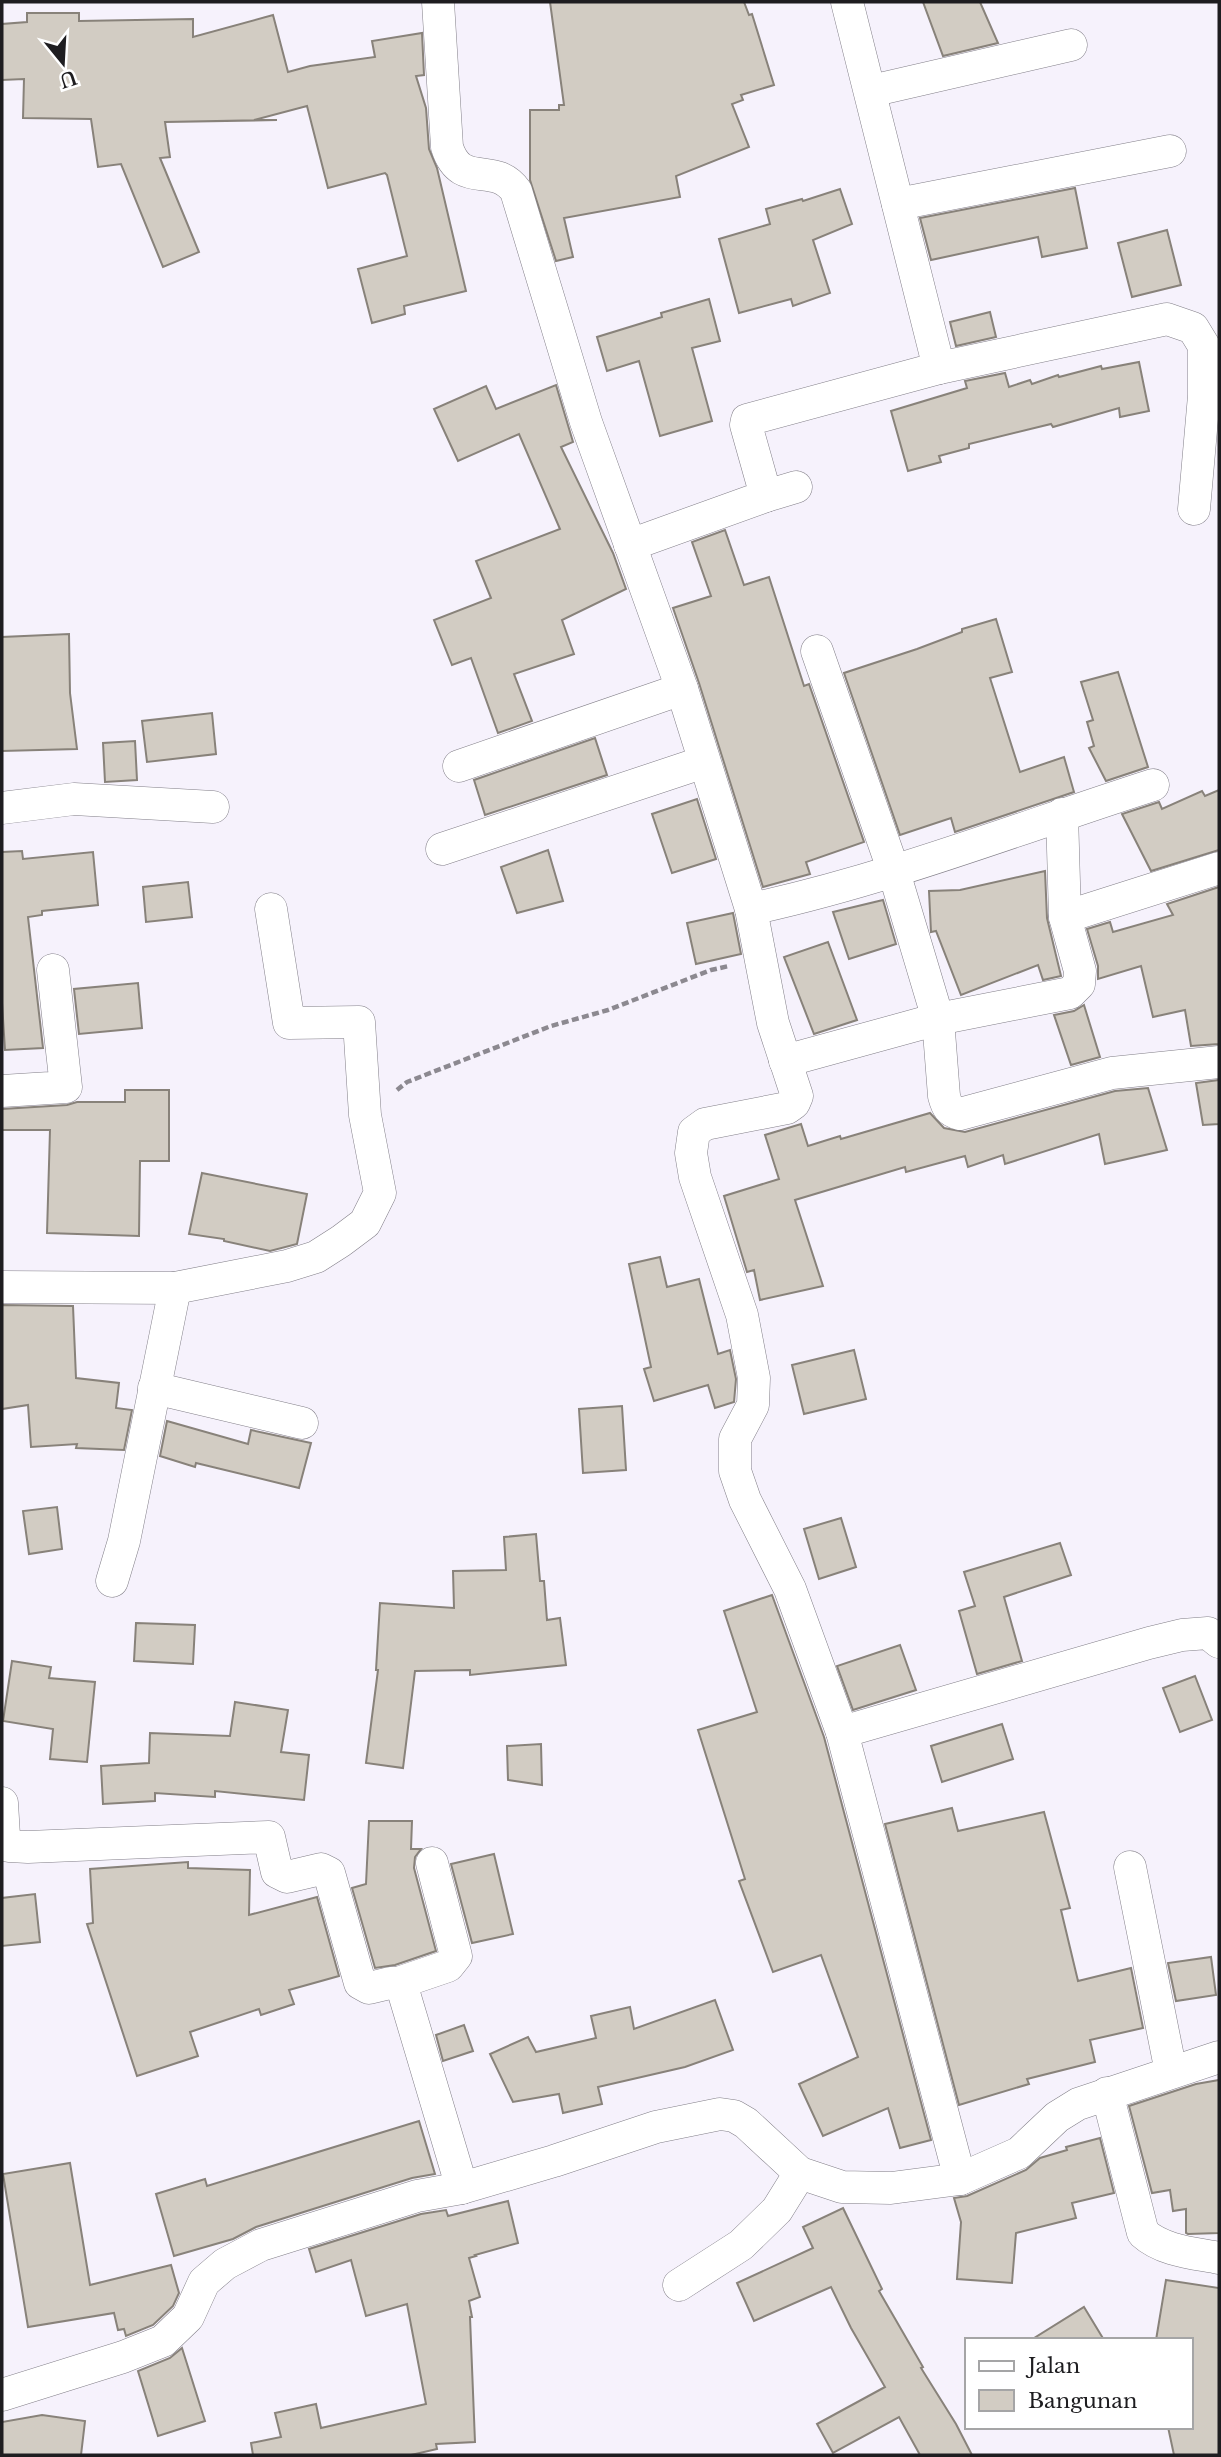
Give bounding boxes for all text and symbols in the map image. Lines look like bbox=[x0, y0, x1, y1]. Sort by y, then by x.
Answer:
north arrow bbox=[28, 28, 98, 98]
text: U bbox=[56, 65, 80, 92]
legend bbox=[965, 2338, 1193, 2429]
text: Jalan bbox=[1025, 2353, 1080, 2379]
text: Bangunan bbox=[1028, 2388, 1137, 2414]

